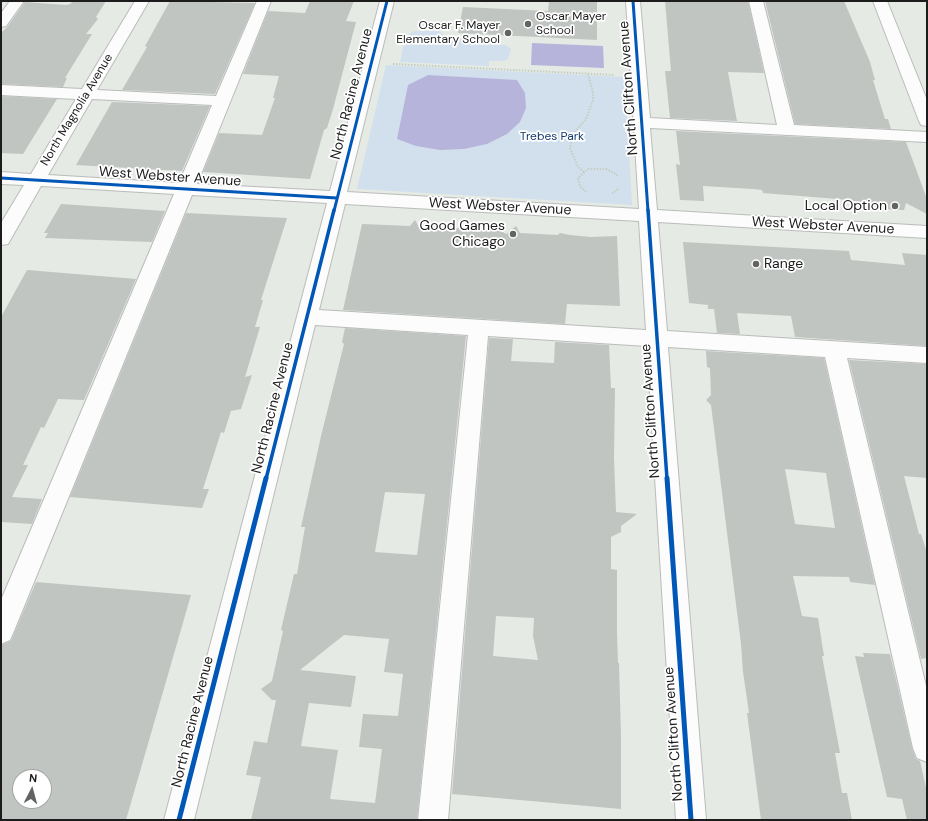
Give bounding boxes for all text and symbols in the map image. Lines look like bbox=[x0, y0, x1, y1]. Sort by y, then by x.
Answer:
place label: Oscar Mayer School bbox=[536, 10, 606, 38]
place label: Oscar F. Mayer Elementary School bbox=[396, 19, 500, 47]
marker: Oscar Mayer School bbox=[523, 19, 533, 29]
street label: North Clifton Avenue bbox=[616, 20, 642, 156]
street label: North Racine Avenue bbox=[328, 27, 376, 161]
marker: Oscar F. Mayer Elementary School bbox=[503, 28, 513, 38]
street label: North Magnolia Avenue bbox=[38, 51, 116, 169]
park label: Trebes Park bbox=[520, 130, 584, 144]
street label: West Webster Avenue bbox=[98, 164, 242, 190]
street label: West Webster Avenue bbox=[428, 195, 572, 219]
place label: Local Option bbox=[805, 198, 887, 214]
marker: Local Option bbox=[890, 201, 900, 211]
street label: West Webster Avenue bbox=[751, 214, 895, 238]
place label: Good Games Chicago bbox=[420, 218, 505, 250]
marker: Good Games Chicago bbox=[508, 229, 518, 239]
place label: Range bbox=[764, 256, 803, 272]
marker: Range bbox=[751, 259, 761, 269]
street label: North Racine Avenue bbox=[249, 341, 297, 475]
street label: North Clifton Avenue bbox=[638, 343, 664, 479]
street label: North Racine Avenue bbox=[169, 655, 217, 789]
street label: North Clifton Avenue bbox=[661, 666, 687, 802]
north arrow bbox=[12, 769, 52, 809]
text: N bbox=[28, 771, 38, 785]

